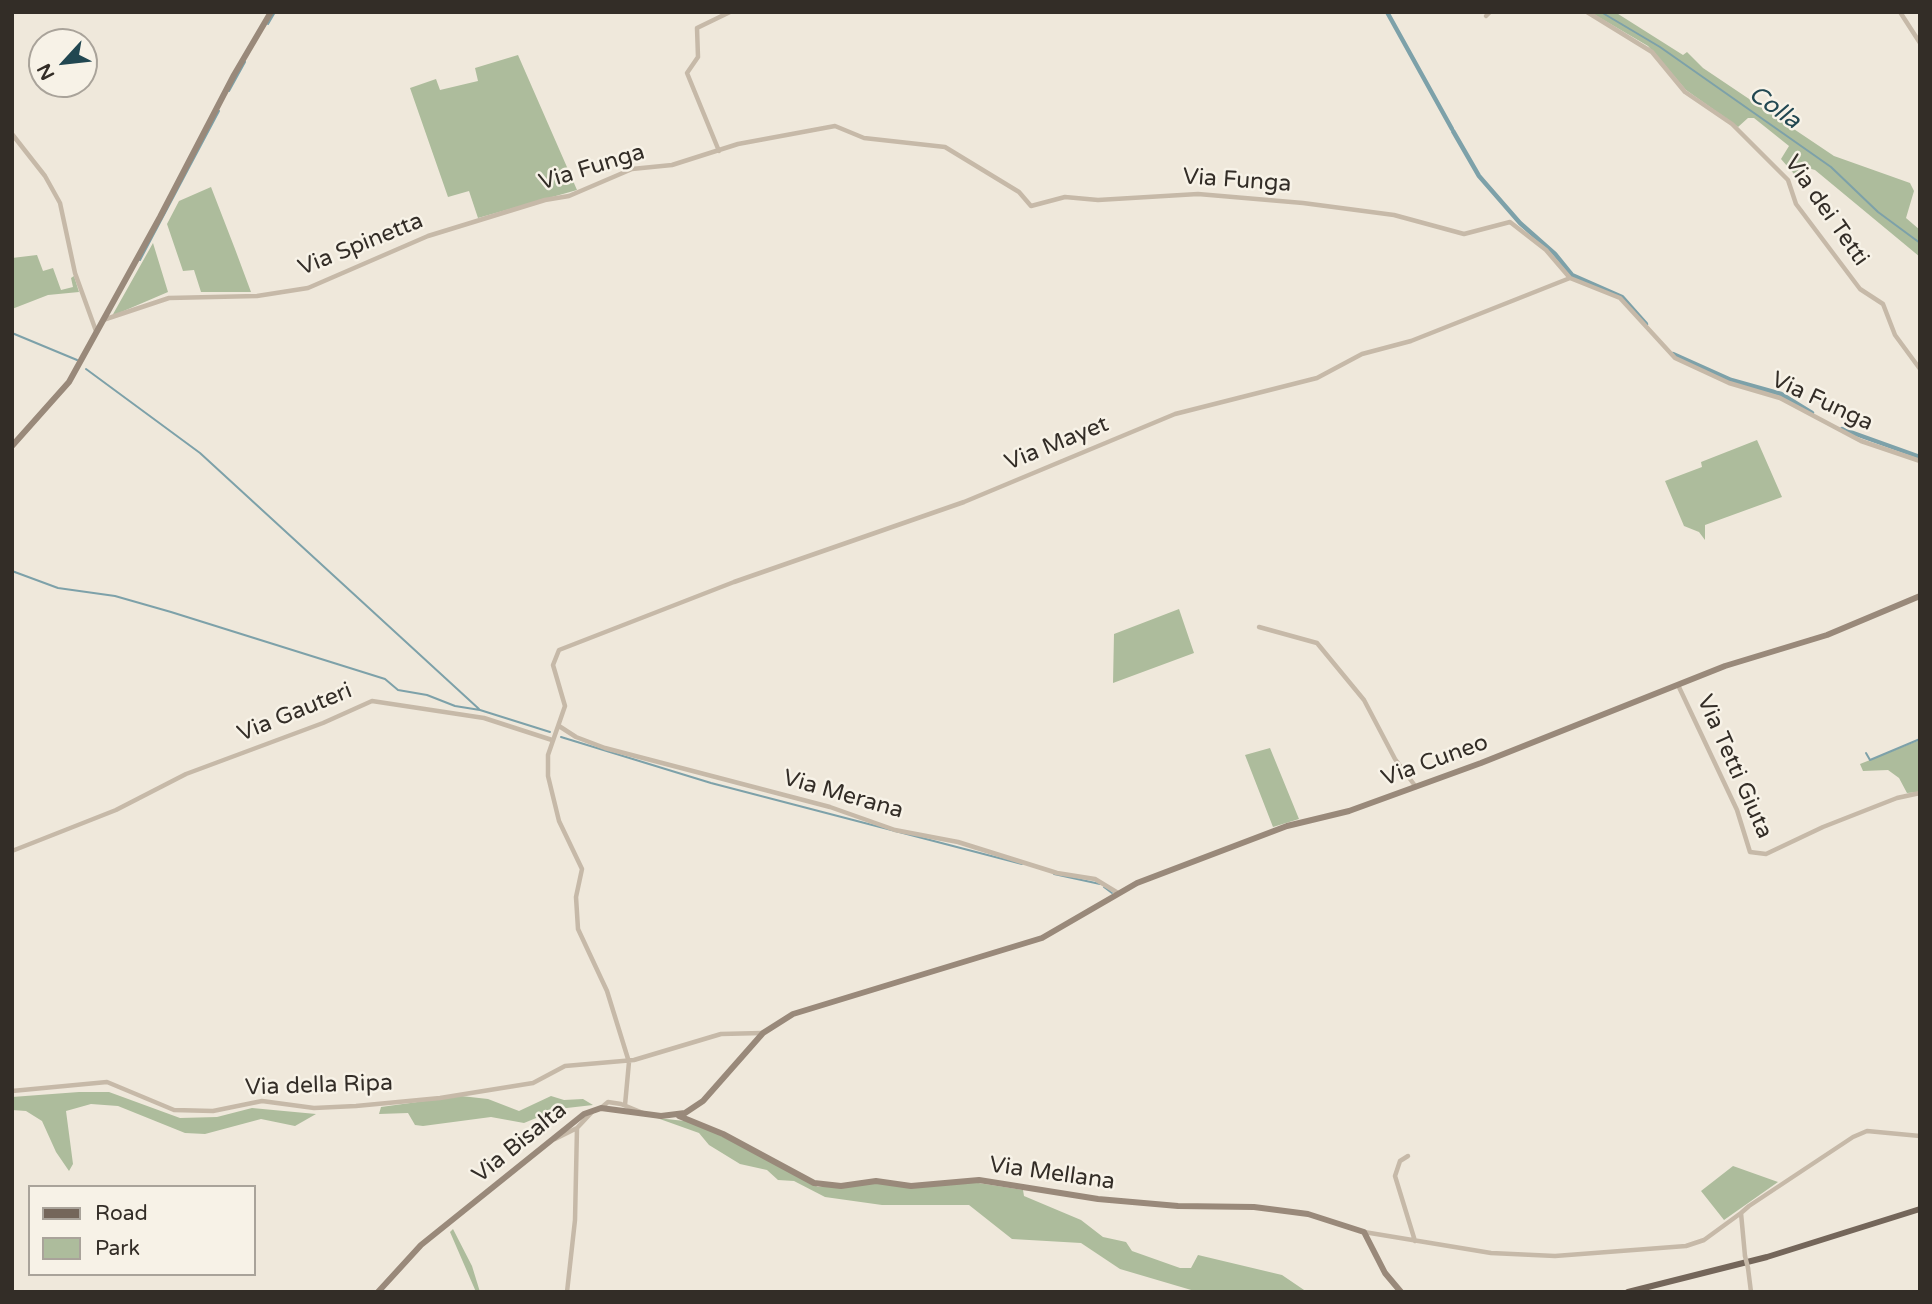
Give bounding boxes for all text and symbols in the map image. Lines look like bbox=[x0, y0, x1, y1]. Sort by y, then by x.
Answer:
north arrow bbox=[28, 28, 98, 98]
text: N bbox=[33, 60, 59, 83]
water label: Colla bbox=[1743, 80, 1805, 136]
street label: Via Funga bbox=[536, 139, 648, 197]
street label: Via dei Tetti bbox=[1778, 150, 1874, 272]
street label: Via Funga bbox=[1182, 163, 1292, 199]
street label: Via Spinetta bbox=[295, 207, 427, 283]
street label: Via Funga bbox=[1767, 366, 1877, 438]
street label: Via Mayet bbox=[1001, 411, 1113, 477]
street label: Via Gauteri bbox=[234, 678, 356, 748]
street label: Via Tetti Giuta bbox=[1690, 691, 1778, 843]
street label: Via Cuneo bbox=[1378, 729, 1492, 793]
street label: Via Merana bbox=[780, 765, 906, 825]
street label: Via della Ripa bbox=[245, 1070, 393, 1102]
street label: Via Bisalta bbox=[467, 1097, 573, 1189]
street label: Via Mellana bbox=[987, 1152, 1117, 1196]
legend bbox=[28, 1185, 256, 1276]
text: Road bbox=[95, 1201, 148, 1226]
text: Park bbox=[95, 1236, 140, 1261]

